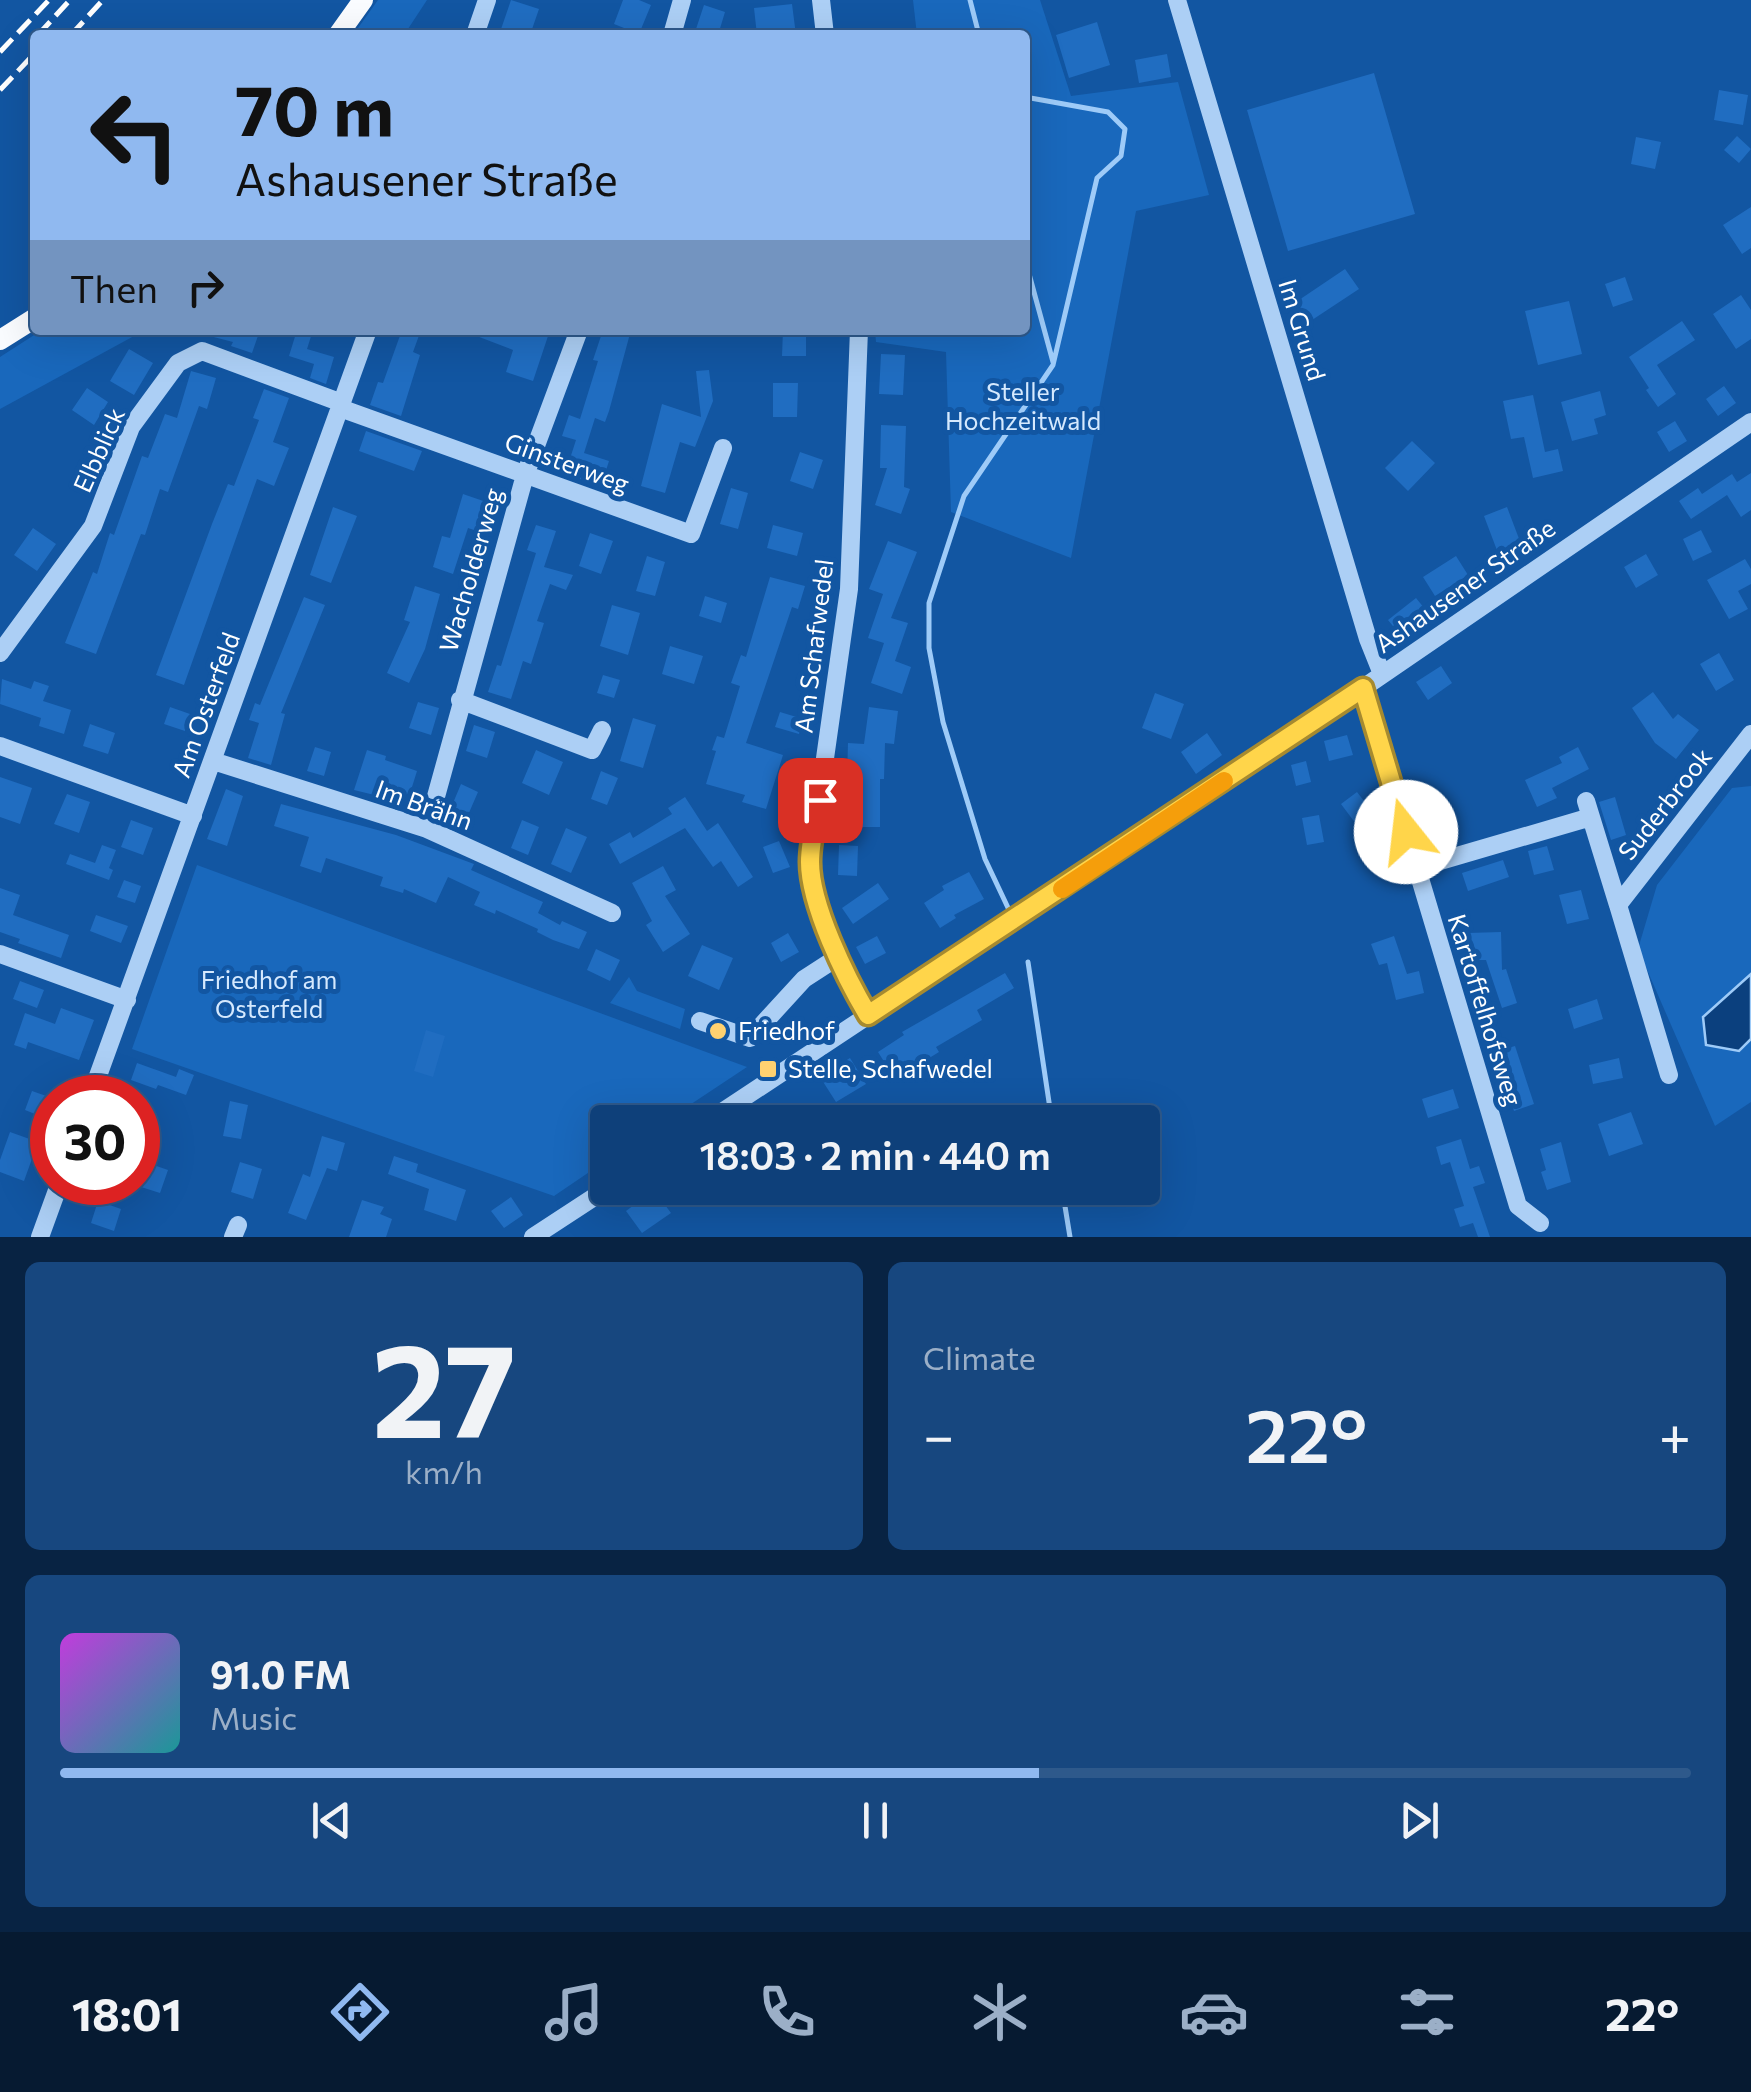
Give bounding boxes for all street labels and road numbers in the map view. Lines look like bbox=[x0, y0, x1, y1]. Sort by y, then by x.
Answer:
street label: Im Grund bbox=[1273, 275, 1333, 384]
street label: Elbblick bbox=[66, 402, 130, 497]
street label: Ginsterweg bbox=[501, 426, 634, 499]
street label: Wacholderweg bbox=[432, 484, 508, 655]
street label: Ashausener Straße bbox=[1369, 512, 1560, 658]
street label: Am Schafwedel bbox=[787, 557, 839, 734]
street label: Am Osterfeld bbox=[165, 628, 245, 781]
street label: Suderbrook bbox=[1611, 741, 1718, 865]
street label: Im Brähn bbox=[372, 773, 477, 835]
street label: Kartoffelhofsweg bbox=[1443, 910, 1529, 1110]

